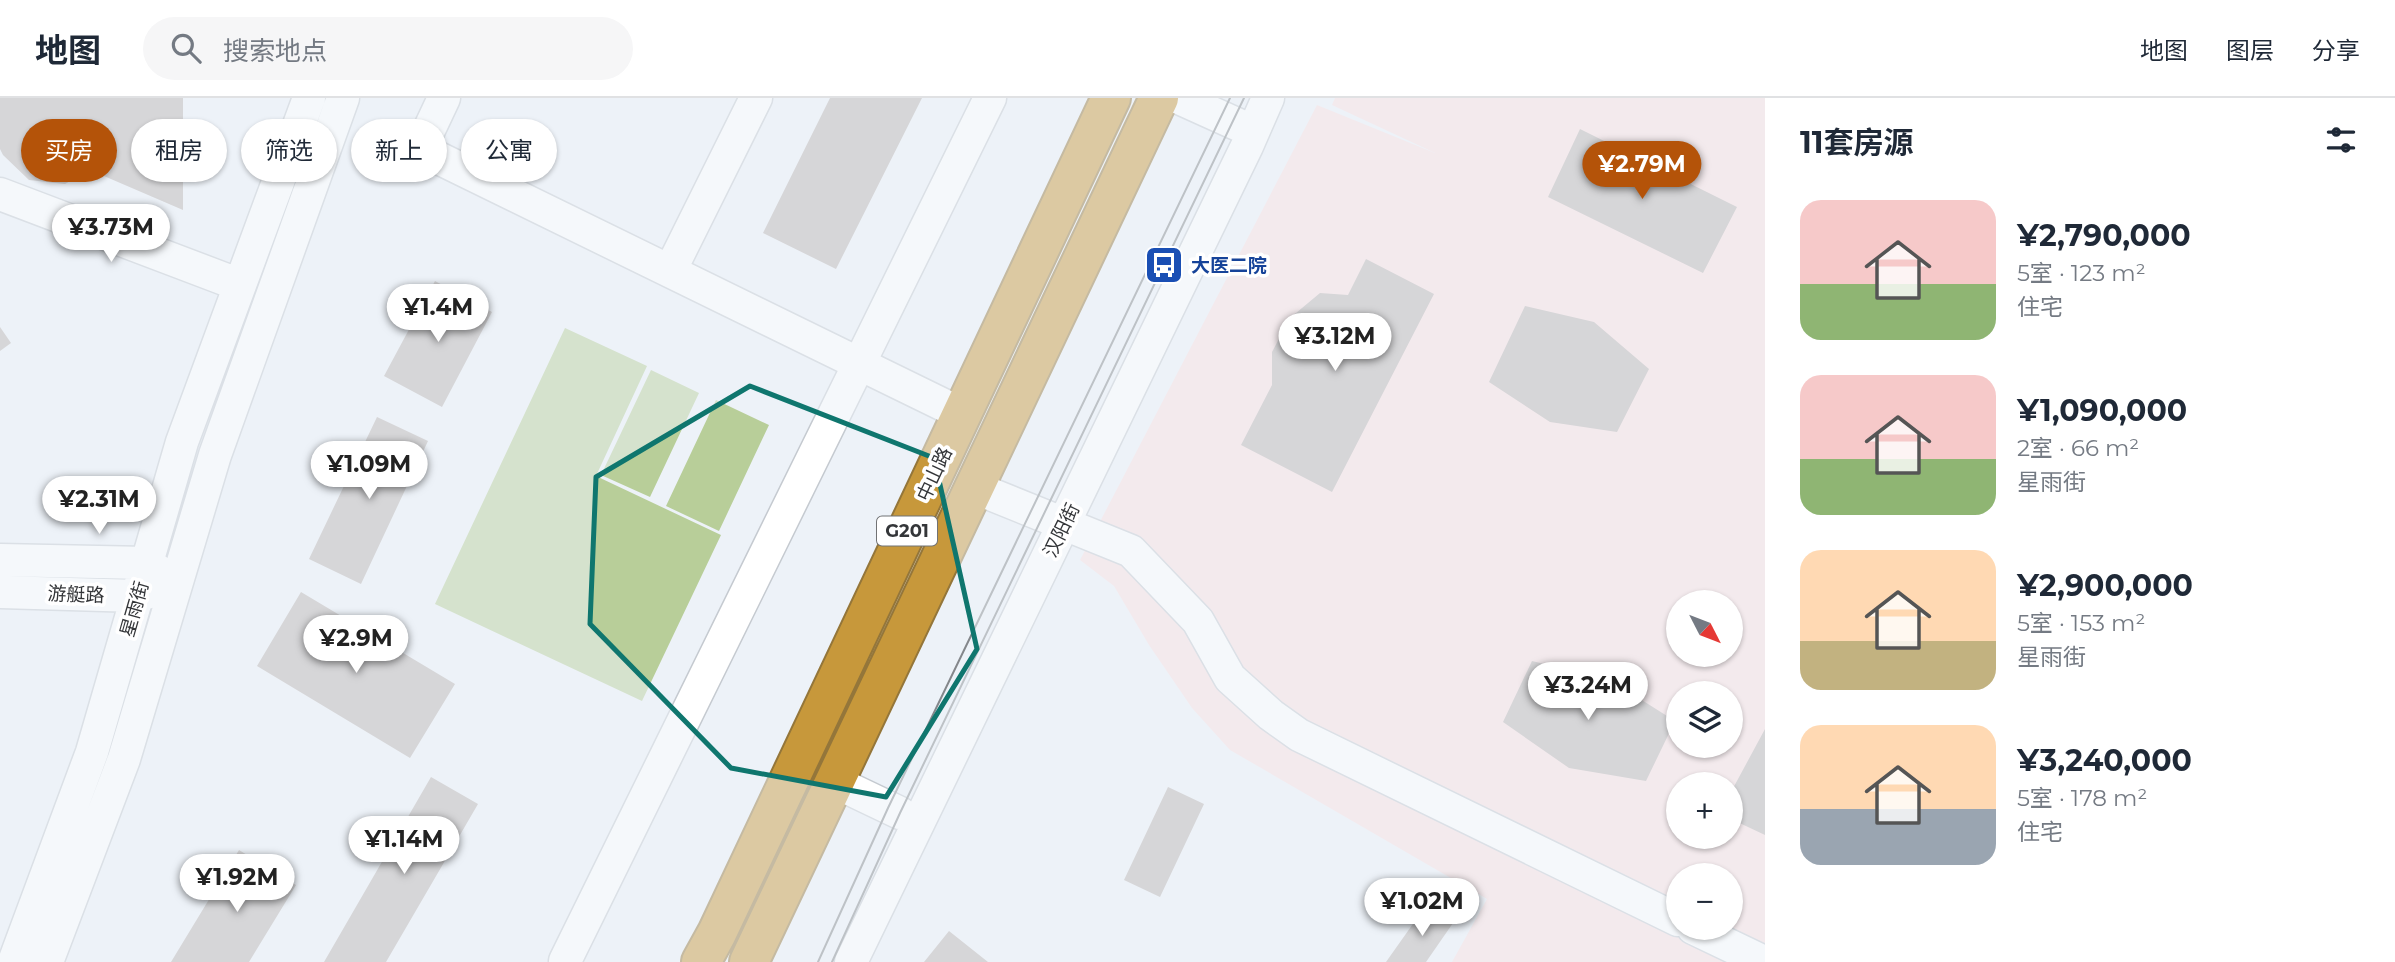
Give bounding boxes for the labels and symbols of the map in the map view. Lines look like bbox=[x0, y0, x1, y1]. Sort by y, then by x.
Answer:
pin: ¥2.79M bbox=[1585, 141, 1699, 201]
pin: ¥3.73M bbox=[54, 204, 168, 264]
bus stop icon: 大医二院 bbox=[1143, 244, 1185, 286]
place label: 大医二院 bbox=[1191, 254, 1267, 277]
pin: ¥1.4M bbox=[389, 285, 487, 344]
pin: ¥3.12M bbox=[1278, 314, 1392, 373]
pin: ¥1.09M bbox=[312, 442, 426, 501]
street label: 中山路 bbox=[912, 444, 957, 505]
pin: ¥2.31M bbox=[42, 476, 156, 536]
street label: 汉阳街 bbox=[1039, 500, 1084, 561]
road number: G201 bbox=[877, 516, 937, 545]
street label: 星雨街 bbox=[116, 579, 153, 640]
street label: 游艇路 bbox=[47, 582, 105, 607]
north arrow bbox=[1666, 590, 1743, 667]
pin: ¥2.9M bbox=[307, 616, 405, 675]
pin: ¥3.24M bbox=[1531, 662, 1645, 722]
pin: ¥1.14M bbox=[347, 816, 461, 876]
pin: ¥1.92M bbox=[180, 854, 294, 914]
pin: ¥1.02M bbox=[1365, 878, 1479, 938]

